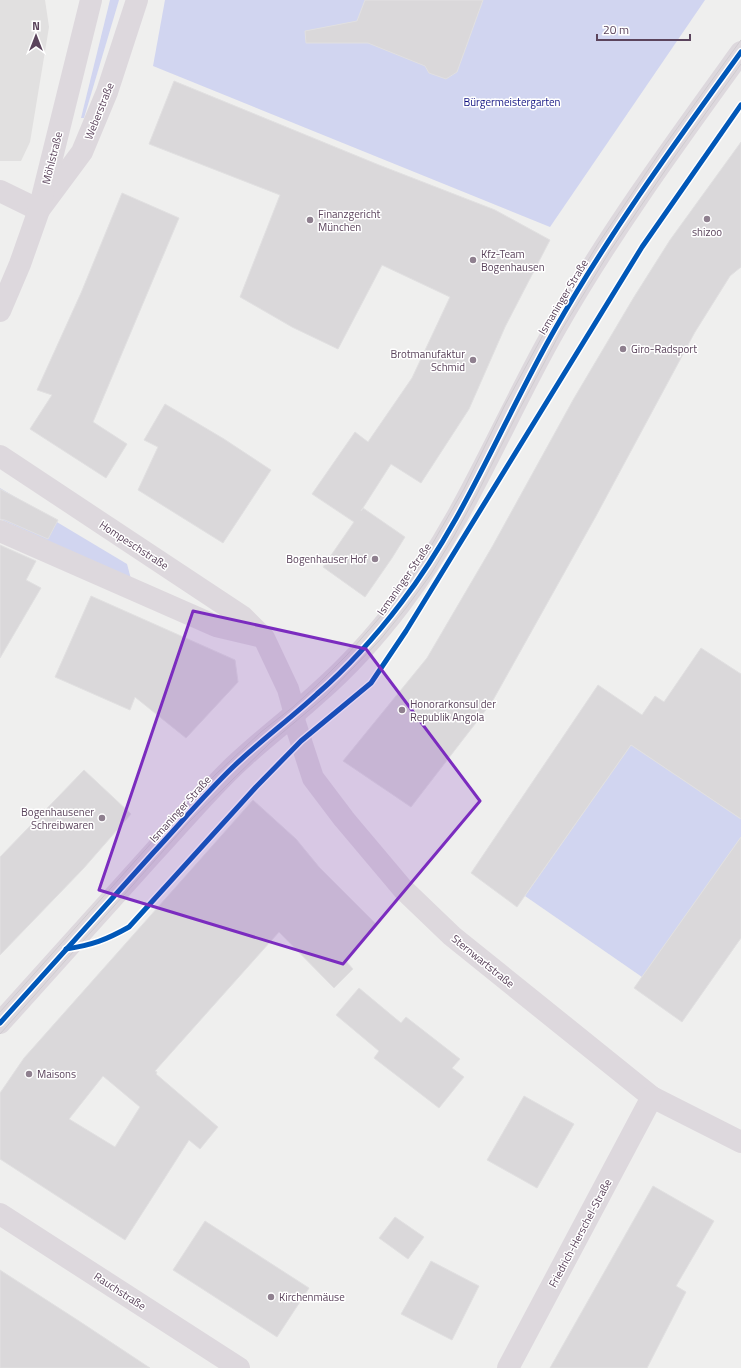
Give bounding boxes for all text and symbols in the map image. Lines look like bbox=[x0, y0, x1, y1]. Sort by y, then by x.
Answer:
north arrow bbox=[16, 16, 56, 56]
scale bar bbox=[597, 16, 690, 42]
text: N bbox=[32, 18, 40, 34]
text: 20 m bbox=[603, 20, 629, 39]
street label: Weberstraße bbox=[80, 80, 118, 142]
park label: Bürgermeistergarten bbox=[463, 94, 561, 110]
street label: Möhlstraße bbox=[38, 130, 66, 186]
place label: Finanzgericht München bbox=[318, 206, 381, 235]
marker: shizoo bbox=[702, 214, 712, 224]
marker: Finanzgericht München bbox=[305, 215, 315, 225]
place label: shizoo bbox=[692, 224, 722, 240]
place label: Kfz-Team Bogenhausen bbox=[481, 246, 545, 275]
marker: Kfz-Team Bogenhausen bbox=[468, 255, 478, 265]
street label: Ismaninger Straße bbox=[534, 256, 592, 338]
place label: Giro-Radsport bbox=[631, 341, 697, 357]
marker: Giro-Radsport bbox=[618, 344, 628, 354]
place label: Brotmanufaktur Schmid bbox=[391, 346, 465, 375]
marker: Brotmanufaktur Schmid bbox=[468, 355, 478, 365]
street label: Hompeschstraße bbox=[96, 517, 172, 574]
street label: Ismaninger Straße bbox=[373, 539, 435, 618]
place label: Bogenhauser Hof bbox=[286, 551, 367, 567]
marker: Bogenhauser Hof bbox=[370, 554, 380, 564]
place label: Honorarkonsul der Republik Angola bbox=[410, 696, 496, 725]
marker: Honorarkonsul der Republik Angola bbox=[397, 705, 407, 715]
street label: Ismaninger Straße bbox=[146, 772, 215, 846]
place label: Bogenhausener Schreibwaren bbox=[21, 804, 94, 833]
marker: Bogenhausener Schreibwaren bbox=[97, 813, 107, 823]
street label: Sternwartstraße bbox=[448, 931, 518, 992]
place label: Maisons bbox=[37, 1066, 76, 1082]
marker: Maisons bbox=[24, 1069, 34, 1079]
street label: Friedrich-Herschel-Straße bbox=[545, 1175, 616, 1290]
street label: Rauchstraße bbox=[91, 1268, 149, 1314]
place label: Kirchenmäuse bbox=[279, 1289, 345, 1305]
marker: Kirchenmäuse bbox=[266, 1292, 276, 1302]

